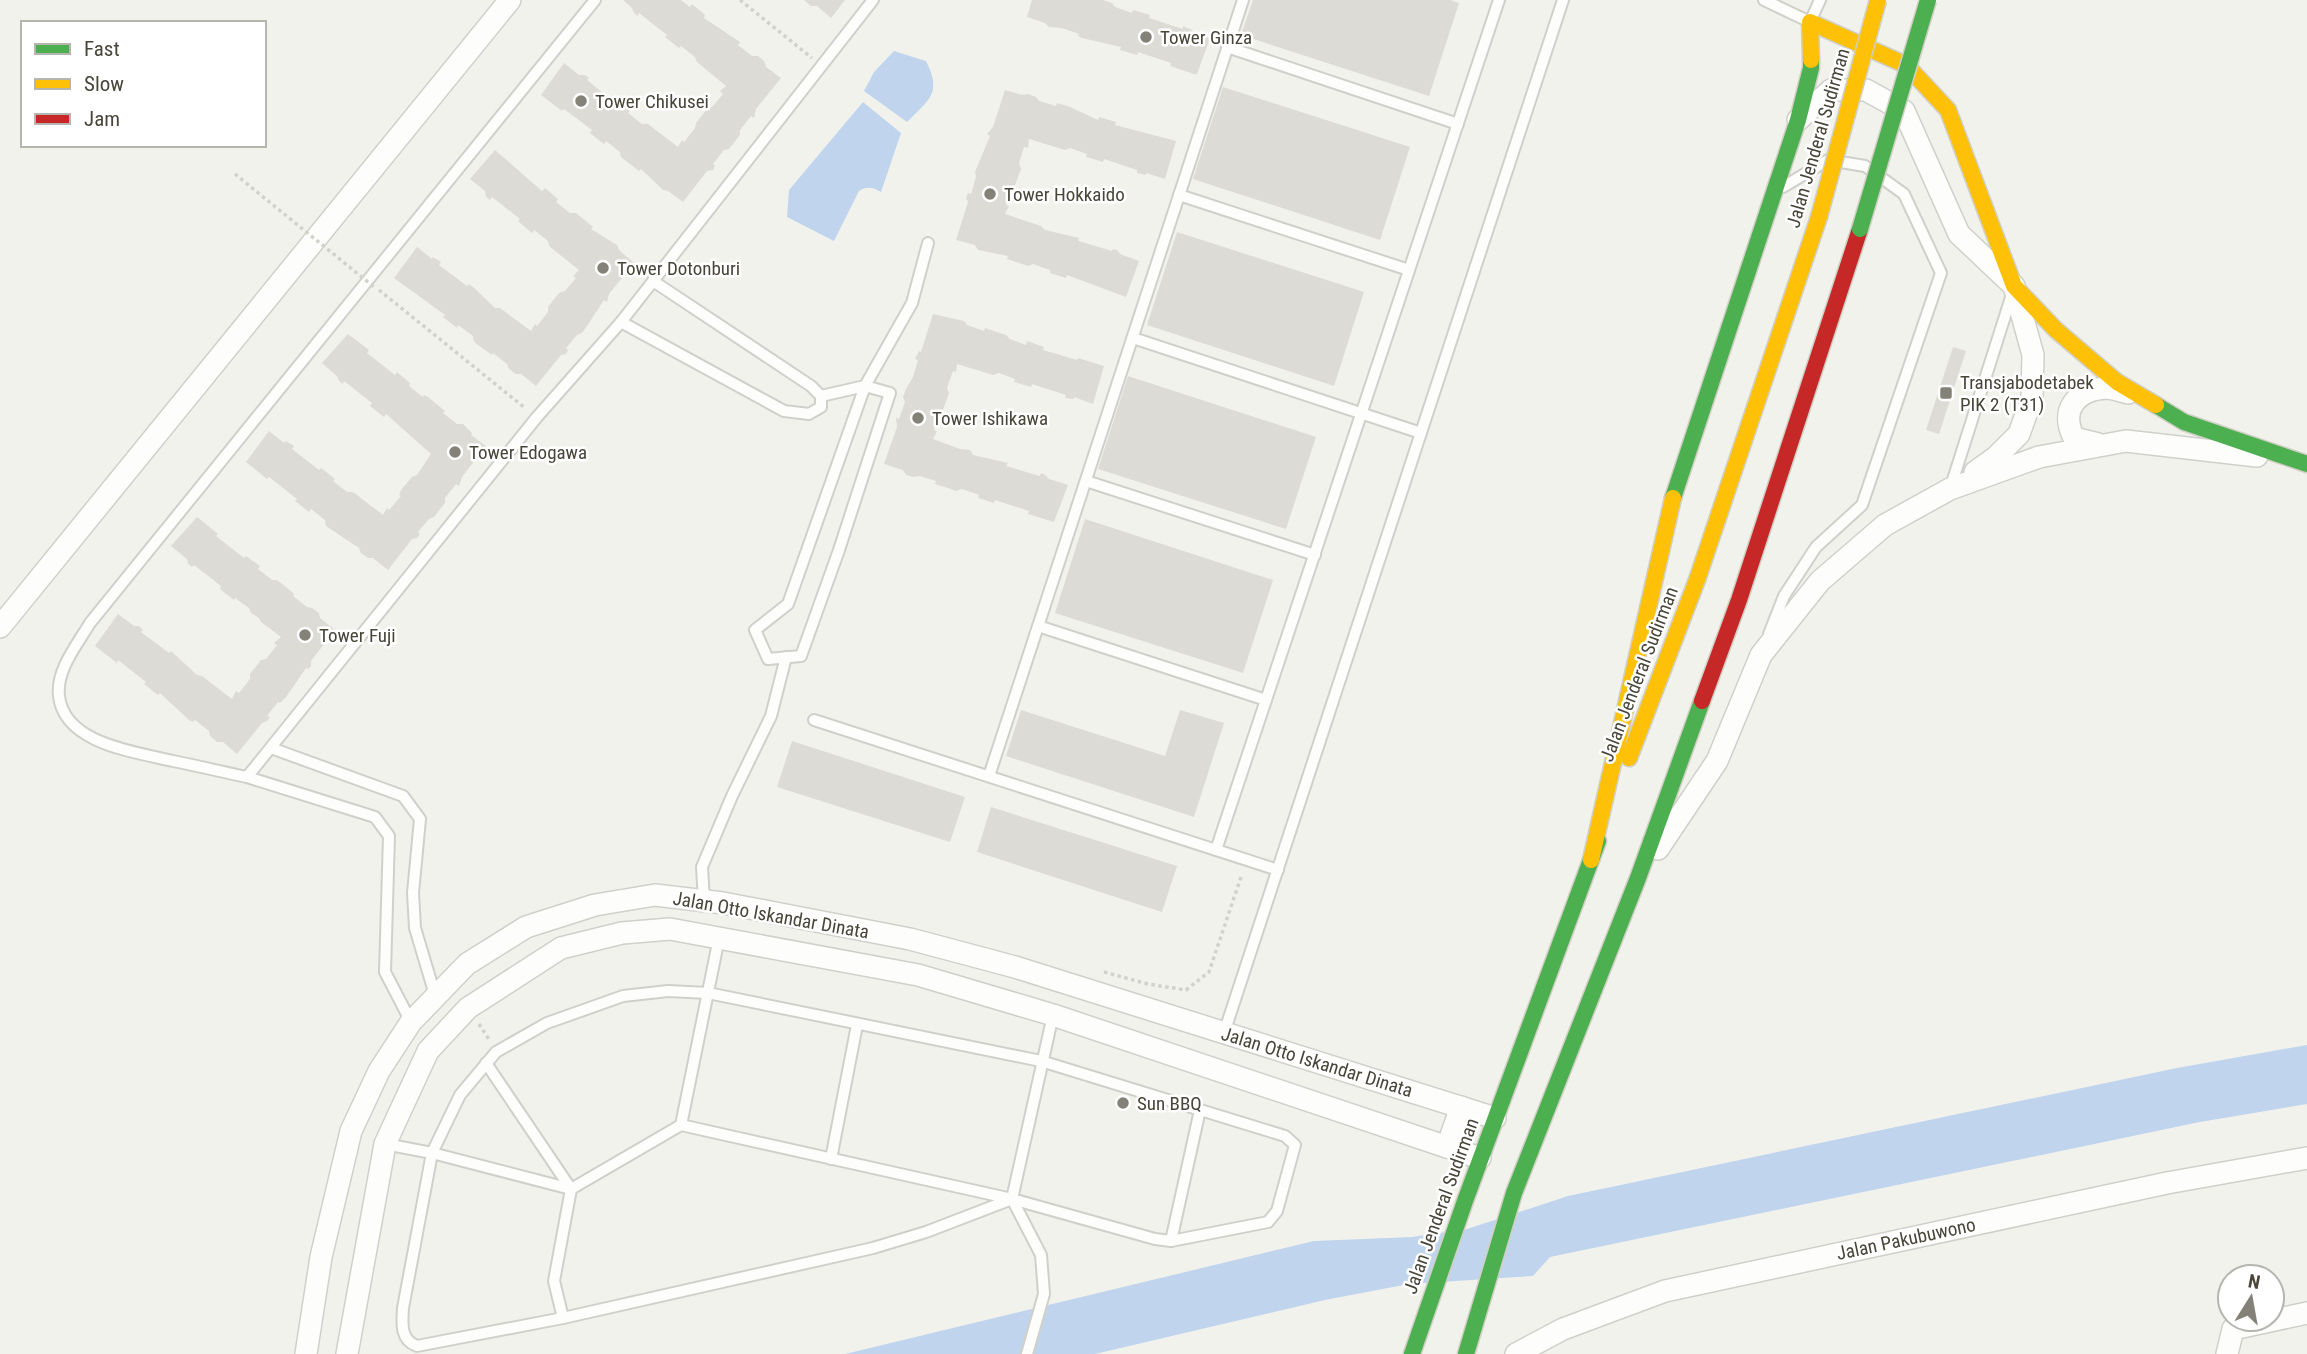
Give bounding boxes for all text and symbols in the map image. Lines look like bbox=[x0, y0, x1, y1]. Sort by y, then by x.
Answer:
legend bbox=[21, 21, 266, 147]
place label: Tower Ginza bbox=[1160, 26, 1252, 49]
marker: Tower Ginza bbox=[1138, 29, 1154, 45]
text: Fast bbox=[84, 37, 120, 61]
street label: Jalan Jenderal Sudirman bbox=[1781, 46, 1855, 230]
text: Slow bbox=[84, 72, 124, 96]
place label: Tower Chikusei bbox=[595, 90, 709, 113]
marker: Tower Chikusei bbox=[573, 93, 589, 109]
text: Jam bbox=[84, 107, 120, 131]
place label: Tower Hokkaido bbox=[1004, 183, 1125, 206]
marker: Tower Hokkaido bbox=[982, 186, 998, 202]
place label: Tower Dotonburi bbox=[617, 257, 740, 280]
marker: Tower Dotonburi bbox=[595, 260, 611, 276]
place label: Transjabodetabek PIK 2 (T31) bbox=[1960, 371, 2094, 416]
marker: Transjabodetabek PIK 2 (T31) bbox=[1938, 385, 1954, 401]
place label: Tower Ishikawa bbox=[932, 407, 1048, 430]
marker: Tower Ishikawa bbox=[910, 410, 926, 426]
place label: Tower Edogawa bbox=[469, 441, 587, 464]
marker: Tower Edogawa bbox=[447, 444, 463, 460]
street label: Jalan Jenderal Sudirman bbox=[1595, 583, 1683, 765]
place label: Tower Fuji bbox=[319, 624, 396, 647]
marker: Tower Fuji bbox=[297, 627, 313, 643]
street label: Jalan Otto Iskandar Dinata bbox=[671, 886, 871, 944]
street label: Jalan Otto Iskandar Dinata bbox=[1219, 1022, 1415, 1102]
place label: Sun BBQ bbox=[1137, 1092, 1202, 1115]
marker: Sun BBQ bbox=[1115, 1095, 1131, 1111]
street label: Jalan Jenderal Sudirman bbox=[1398, 1115, 1484, 1297]
street label: Jalan Pakubuwono bbox=[1834, 1213, 1978, 1265]
north arrow bbox=[2216, 1263, 2286, 1333]
text: N bbox=[2246, 1269, 2262, 1294]

